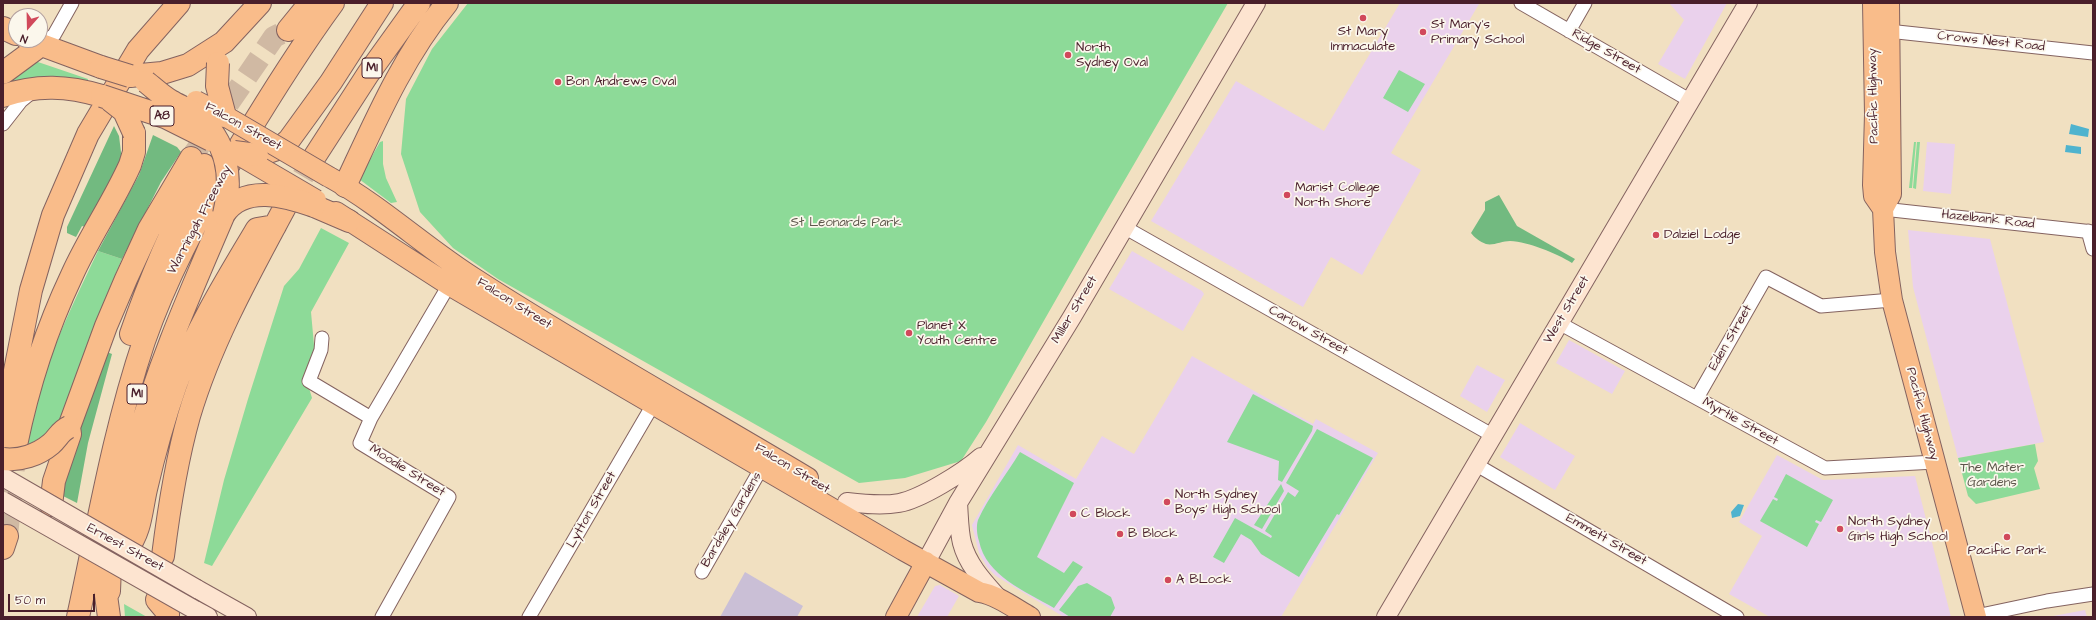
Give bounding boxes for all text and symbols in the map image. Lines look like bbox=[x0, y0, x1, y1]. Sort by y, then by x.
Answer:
north arrow bbox=[8, 8, 48, 48]
marker: St Mary Immaculate bbox=[1358, 13, 1368, 23]
place label: St Mary's Primary School bbox=[1431, 17, 1524, 48]
place label: St Mary Immaculate bbox=[1331, 24, 1395, 55]
street label: Ridge Street bbox=[1569, 26, 1643, 78]
marker: St Mary's Primary School bbox=[1418, 27, 1428, 37]
street label: Crows Nest Road bbox=[1936, 29, 2046, 55]
text: N bbox=[18, 31, 30, 47]
place label: North Sydney Oval bbox=[1076, 40, 1148, 71]
street label: Pacific Highway bbox=[1865, 48, 1883, 144]
marker: North Sydney Oval bbox=[1063, 50, 1073, 60]
road number: M1 bbox=[362, 58, 382, 78]
place label: Bon Andrews Oval bbox=[566, 74, 676, 90]
marker: Bon Andrews Oval bbox=[553, 77, 563, 87]
street label: Falcon Street bbox=[202, 100, 284, 154]
road number: A8 bbox=[150, 106, 174, 126]
street label: Warringah Freeway bbox=[165, 163, 235, 277]
place label: Marist College North Shore bbox=[1295, 180, 1380, 211]
marker: Marist College North Shore bbox=[1282, 190, 1292, 200]
street label: Hazelbank Road bbox=[1941, 207, 2035, 233]
park label: St Leonards Park bbox=[791, 215, 901, 231]
place label: Dalziel Lodge bbox=[1664, 227, 1740, 243]
marker: Dalziel Lodge bbox=[1651, 230, 1661, 240]
street label: Miller Street bbox=[1049, 273, 1101, 347]
street label: West Street bbox=[1541, 273, 1593, 347]
street label: Falcon Street bbox=[474, 275, 554, 333]
street label: Eden Street bbox=[1706, 302, 1756, 374]
street label: Carlow Street bbox=[1266, 303, 1350, 359]
place label: Planet X Youth Centre bbox=[917, 318, 997, 349]
marker: Planet X Youth Centre bbox=[904, 328, 914, 338]
street label: Pacific Highway bbox=[1902, 366, 1942, 462]
road number: M1 bbox=[127, 384, 147, 404]
street label: Myrtle Street bbox=[1699, 395, 1781, 449]
street label: Falcon Street bbox=[752, 440, 832, 498]
street label: Moodie Street bbox=[366, 442, 448, 500]
park label: The Mater Gardens bbox=[1960, 460, 2024, 491]
street label: Lytton Street bbox=[564, 469, 620, 551]
street label: Bardsley Gardens bbox=[698, 470, 766, 570]
place label: North Sydney Boys' High School bbox=[1175, 487, 1280, 518]
marker: North Sydney Boys' High School bbox=[1162, 497, 1172, 507]
place label: C Block bbox=[1081, 506, 1130, 522]
marker: C Block bbox=[1068, 509, 1078, 519]
street label: Emmett Street bbox=[1563, 511, 1649, 569]
place label: North Sydney Girls High School bbox=[1848, 514, 1948, 545]
street label: Ernest Street bbox=[84, 520, 166, 576]
marker: North Sydney Girls High School bbox=[1835, 524, 1845, 534]
place label: B Block bbox=[1128, 526, 1177, 542]
marker: B Block bbox=[1115, 529, 1125, 539]
marker: Pacific Park bbox=[2002, 532, 2012, 542]
place label: Pacific Park bbox=[1968, 543, 2046, 559]
place label: A BLock bbox=[1176, 572, 1231, 588]
marker: A BLock bbox=[1163, 575, 1173, 585]
scale bar bbox=[10, 586, 97, 612]
text: 50 m bbox=[15, 592, 45, 609]

